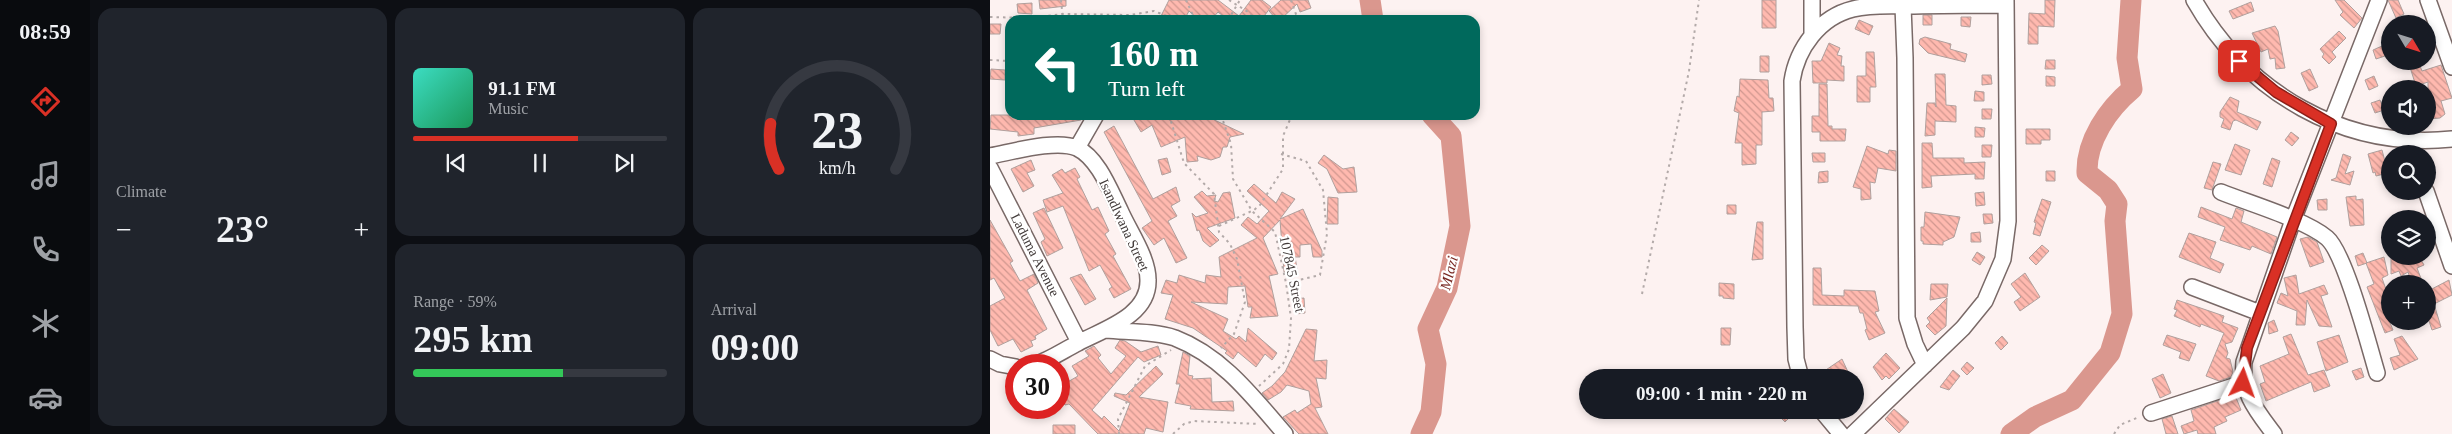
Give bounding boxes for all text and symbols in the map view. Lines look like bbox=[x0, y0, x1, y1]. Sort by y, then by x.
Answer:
north arrow bbox=[2381, 15, 2436, 70]
map controls bbox=[2381, 15, 2436, 330]
text: 08:59 bbox=[19, 19, 71, 44]
icon: left bbox=[1025, 35, 1090, 100]
text: 160 m bbox=[1108, 35, 1198, 74]
pin bbox=[2218, 40, 2260, 82]
icon: arrive bbox=[2225, 47, 2253, 75]
text: Turn left bbox=[1108, 76, 1185, 101]
text: 91.1 FM bbox=[488, 78, 556, 99]
button: sound bbox=[2381, 80, 2436, 135]
icon: directions bbox=[28, 84, 63, 119]
text: Music bbox=[488, 100, 528, 117]
text: 23 bbox=[811, 102, 863, 159]
button: search bbox=[2381, 145, 2436, 200]
icon: previous bbox=[442, 149, 470, 177]
icon: pause bbox=[526, 149, 554, 177]
icon: next bbox=[610, 149, 638, 177]
icon: music bbox=[28, 158, 63, 193]
text: km/h bbox=[819, 158, 856, 178]
street label: Isandlwana Street bbox=[1096, 177, 1152, 274]
text: Climate bbox=[116, 183, 167, 200]
text: 23° bbox=[216, 208, 269, 250]
button: layers bbox=[2381, 210, 2436, 265]
street label: Laduma Avenue bbox=[1008, 211, 1062, 299]
text: − bbox=[116, 214, 132, 245]
text: + bbox=[354, 214, 369, 245]
icon: phone bbox=[28, 232, 63, 267]
street label: 107845 Street bbox=[1277, 234, 1307, 314]
water label: Mlazi bbox=[1437, 254, 1461, 292]
button: + bbox=[2381, 275, 2436, 330]
text: Range · 59% bbox=[413, 293, 497, 310]
text: Arrival bbox=[711, 301, 757, 318]
icon: climate bbox=[28, 306, 63, 341]
text: 295 km bbox=[413, 318, 533, 360]
text: 09:00 bbox=[711, 326, 799, 368]
speed limit sign: 30 bbox=[1005, 354, 1070, 419]
position arrow bbox=[2216, 356, 2268, 408]
icon: car bbox=[28, 380, 63, 415]
text: 09:00 · 1 min · 220 m bbox=[1636, 383, 1807, 404]

